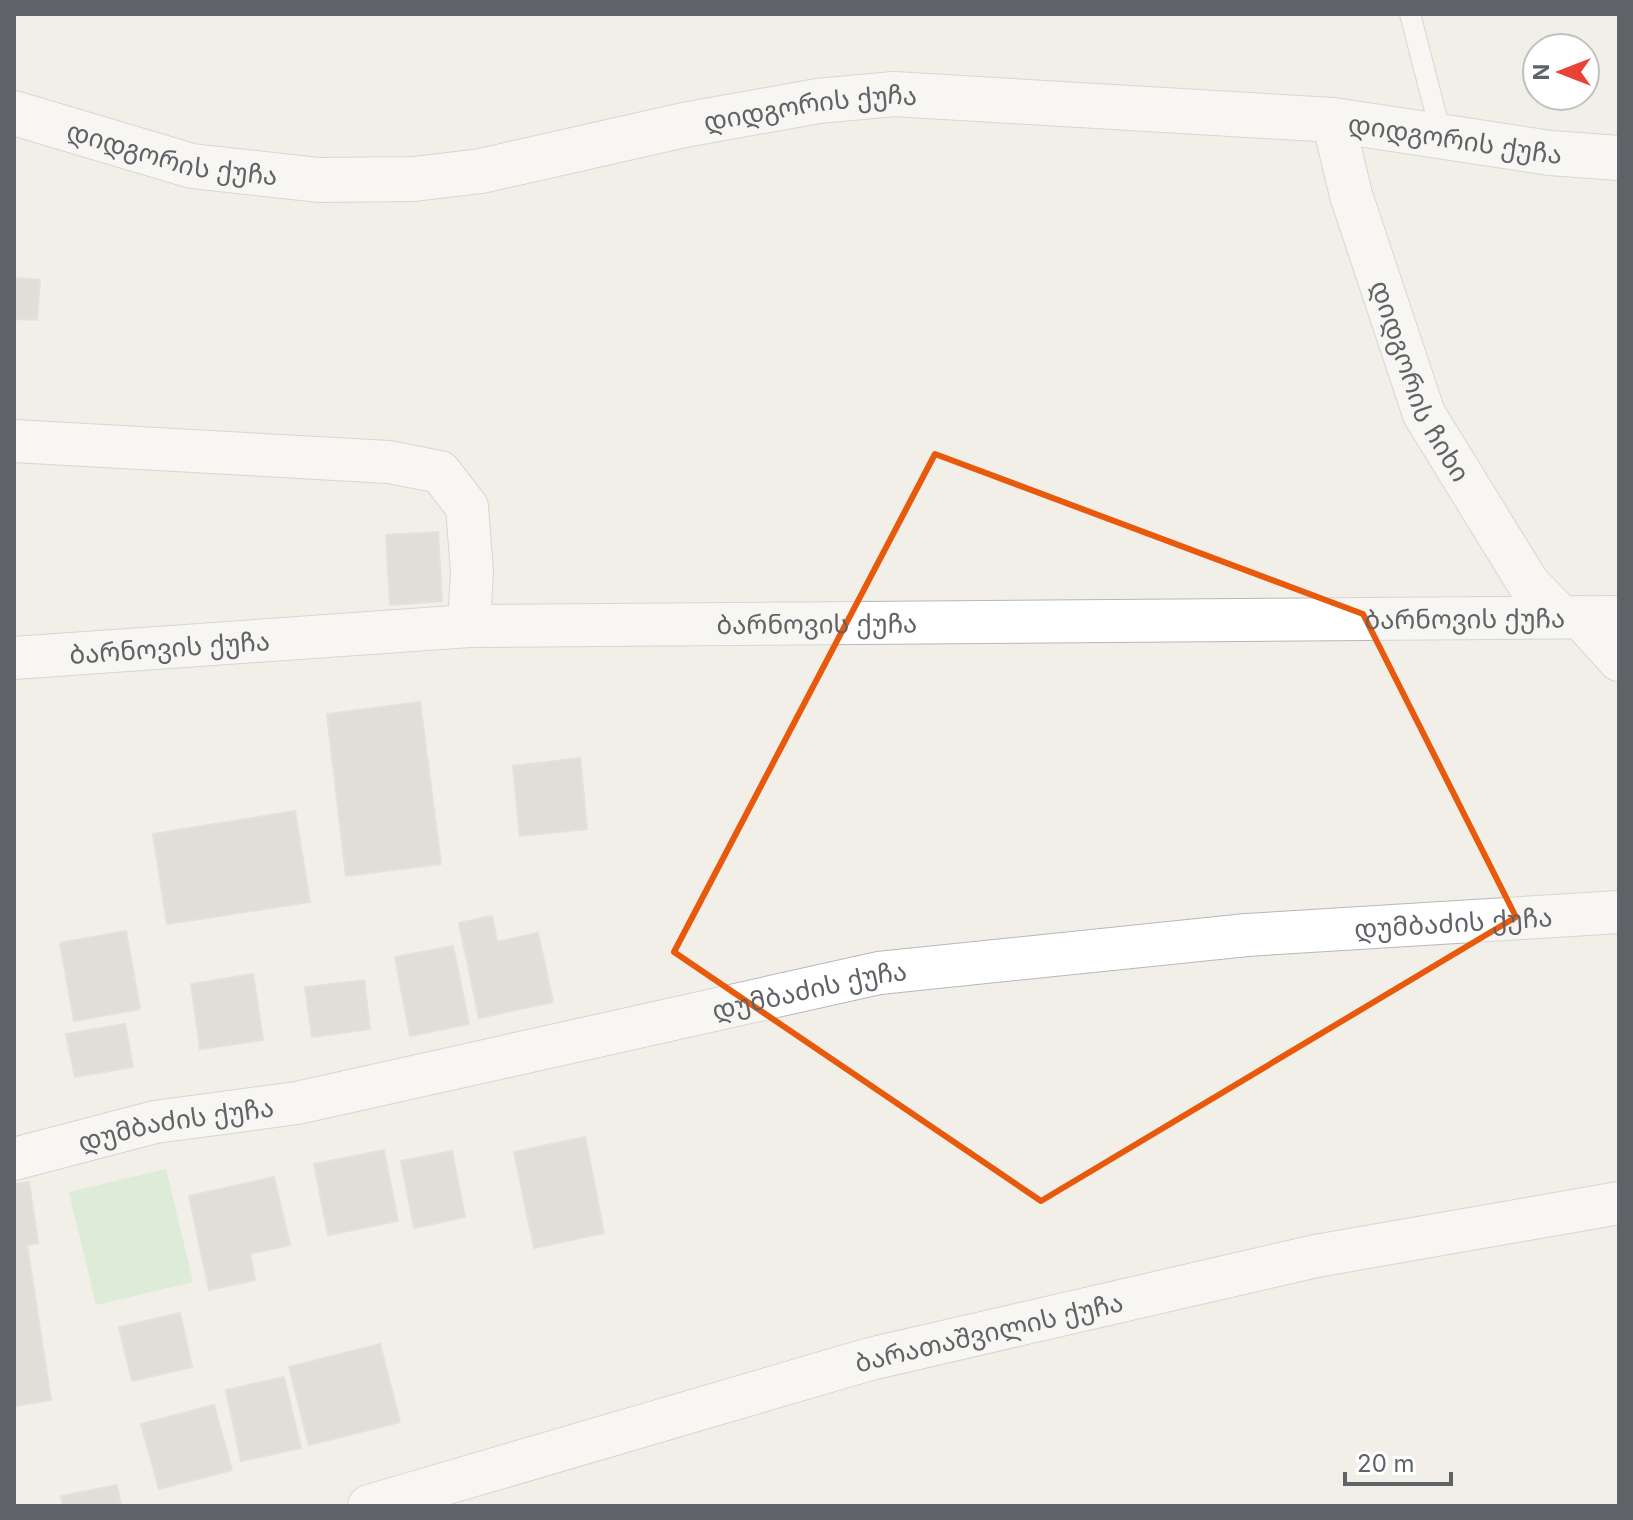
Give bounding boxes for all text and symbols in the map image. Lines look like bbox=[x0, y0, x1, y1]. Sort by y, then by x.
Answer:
north arrow bbox=[1521, 32, 1601, 112]
text: N bbox=[1528, 64, 1554, 80]
street label: დიდგორის ქუჩა bbox=[701, 78, 918, 138]
street label: დიდგორის ქუჩა bbox=[1346, 107, 1563, 169]
street label: დიდგორის ქუჩა bbox=[63, 114, 279, 191]
street label: დიდგორის ჩიხი bbox=[1364, 276, 1477, 487]
street label: ბარნოვის ქუჩა bbox=[1364, 602, 1565, 634]
street label: ბარნოვის ქუჩა bbox=[716, 607, 917, 640]
street label: ბარნოვის ქუჩა bbox=[68, 625, 271, 670]
street label: დუმბაძის ქუჩა bbox=[1353, 901, 1553, 945]
street label: დუმბაძის ქუჩა bbox=[709, 955, 908, 1026]
street label: დუმბაძის ქუჩა bbox=[75, 1091, 276, 1158]
street label: ბარათაშვილის ქუჩა bbox=[851, 1286, 1126, 1378]
scale bar bbox=[1345, 1436, 1451, 1486]
text: 20 m bbox=[1357, 1449, 1415, 1478]

